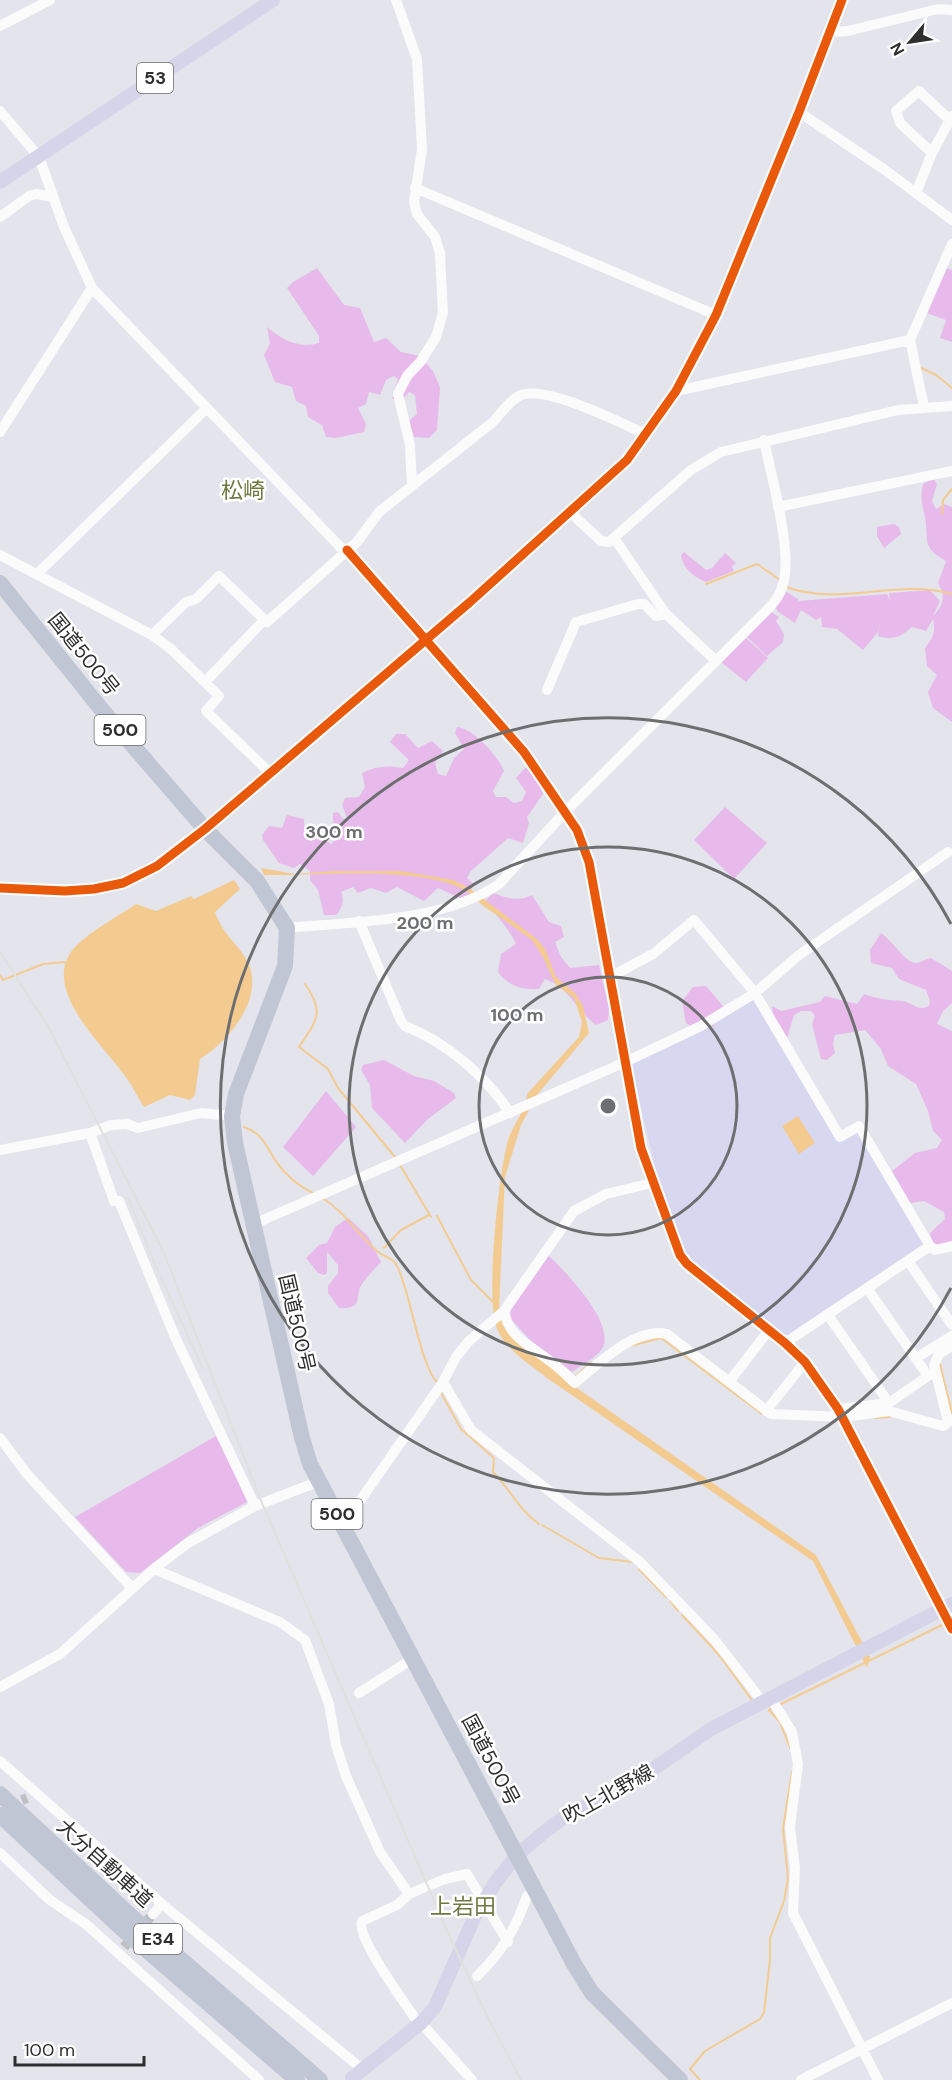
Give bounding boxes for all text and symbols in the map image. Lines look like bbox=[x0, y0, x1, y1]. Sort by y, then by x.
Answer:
north arrow bbox=[880, 12, 940, 72]
text: N bbox=[885, 39, 909, 59]
road number: 53 bbox=[137, 63, 173, 93]
district label: 松崎 bbox=[221, 476, 265, 505]
street label: 国道500号 bbox=[43, 607, 125, 701]
road number: 500 bbox=[94, 715, 146, 745]
text: 300 m bbox=[305, 820, 363, 844]
text: 200 m bbox=[397, 911, 453, 935]
text: 100 m bbox=[490, 1003, 544, 1027]
centre of rings bbox=[598, 1096, 618, 1116]
street label: 国道500号 bbox=[273, 1272, 321, 1374]
road number: 500 bbox=[312, 1499, 362, 1529]
street label: 国道500号 bbox=[456, 1710, 526, 1810]
street label: 吹上北野線 bbox=[558, 1758, 658, 1830]
street label: 大分自動車道 bbox=[52, 1813, 158, 1913]
district label: 上岩田 bbox=[430, 1892, 496, 1921]
road number: E34 bbox=[134, 1924, 182, 1954]
scale bar bbox=[15, 2029, 144, 2067]
text: 100 m bbox=[24, 2038, 75, 2062]

